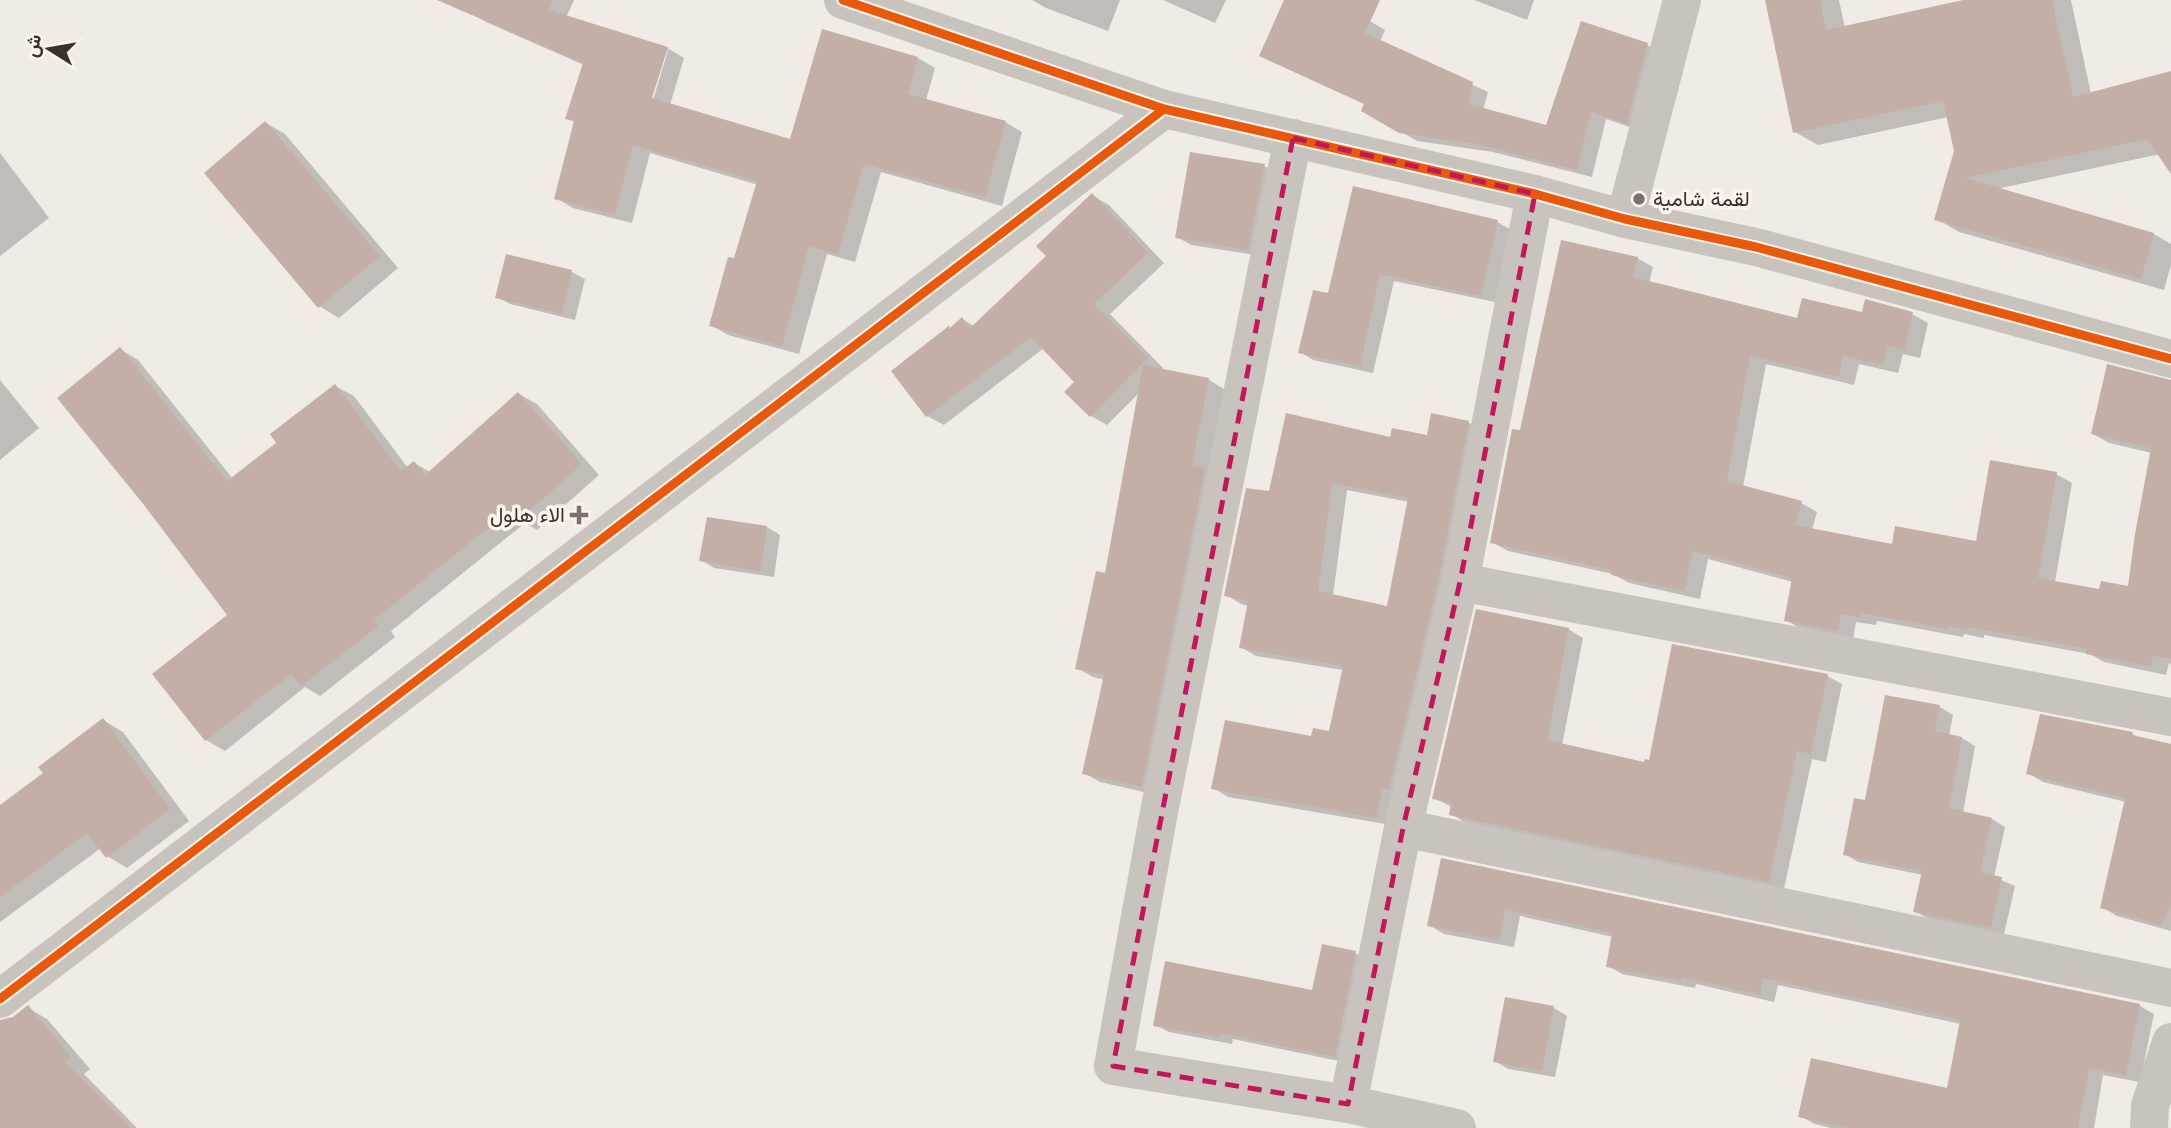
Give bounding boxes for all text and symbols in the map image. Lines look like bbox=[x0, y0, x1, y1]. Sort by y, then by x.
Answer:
north arrow bbox=[14, 14, 84, 84]
text: ش bbox=[18, 32, 46, 59]
place label: لقمة شامية bbox=[1653, 185, 1750, 211]
marker: لقمة شامية bbox=[1631, 191, 1647, 207]
place label: الاء هلول bbox=[490, 501, 565, 528]
marker: الاء هلول bbox=[571, 507, 587, 523]

